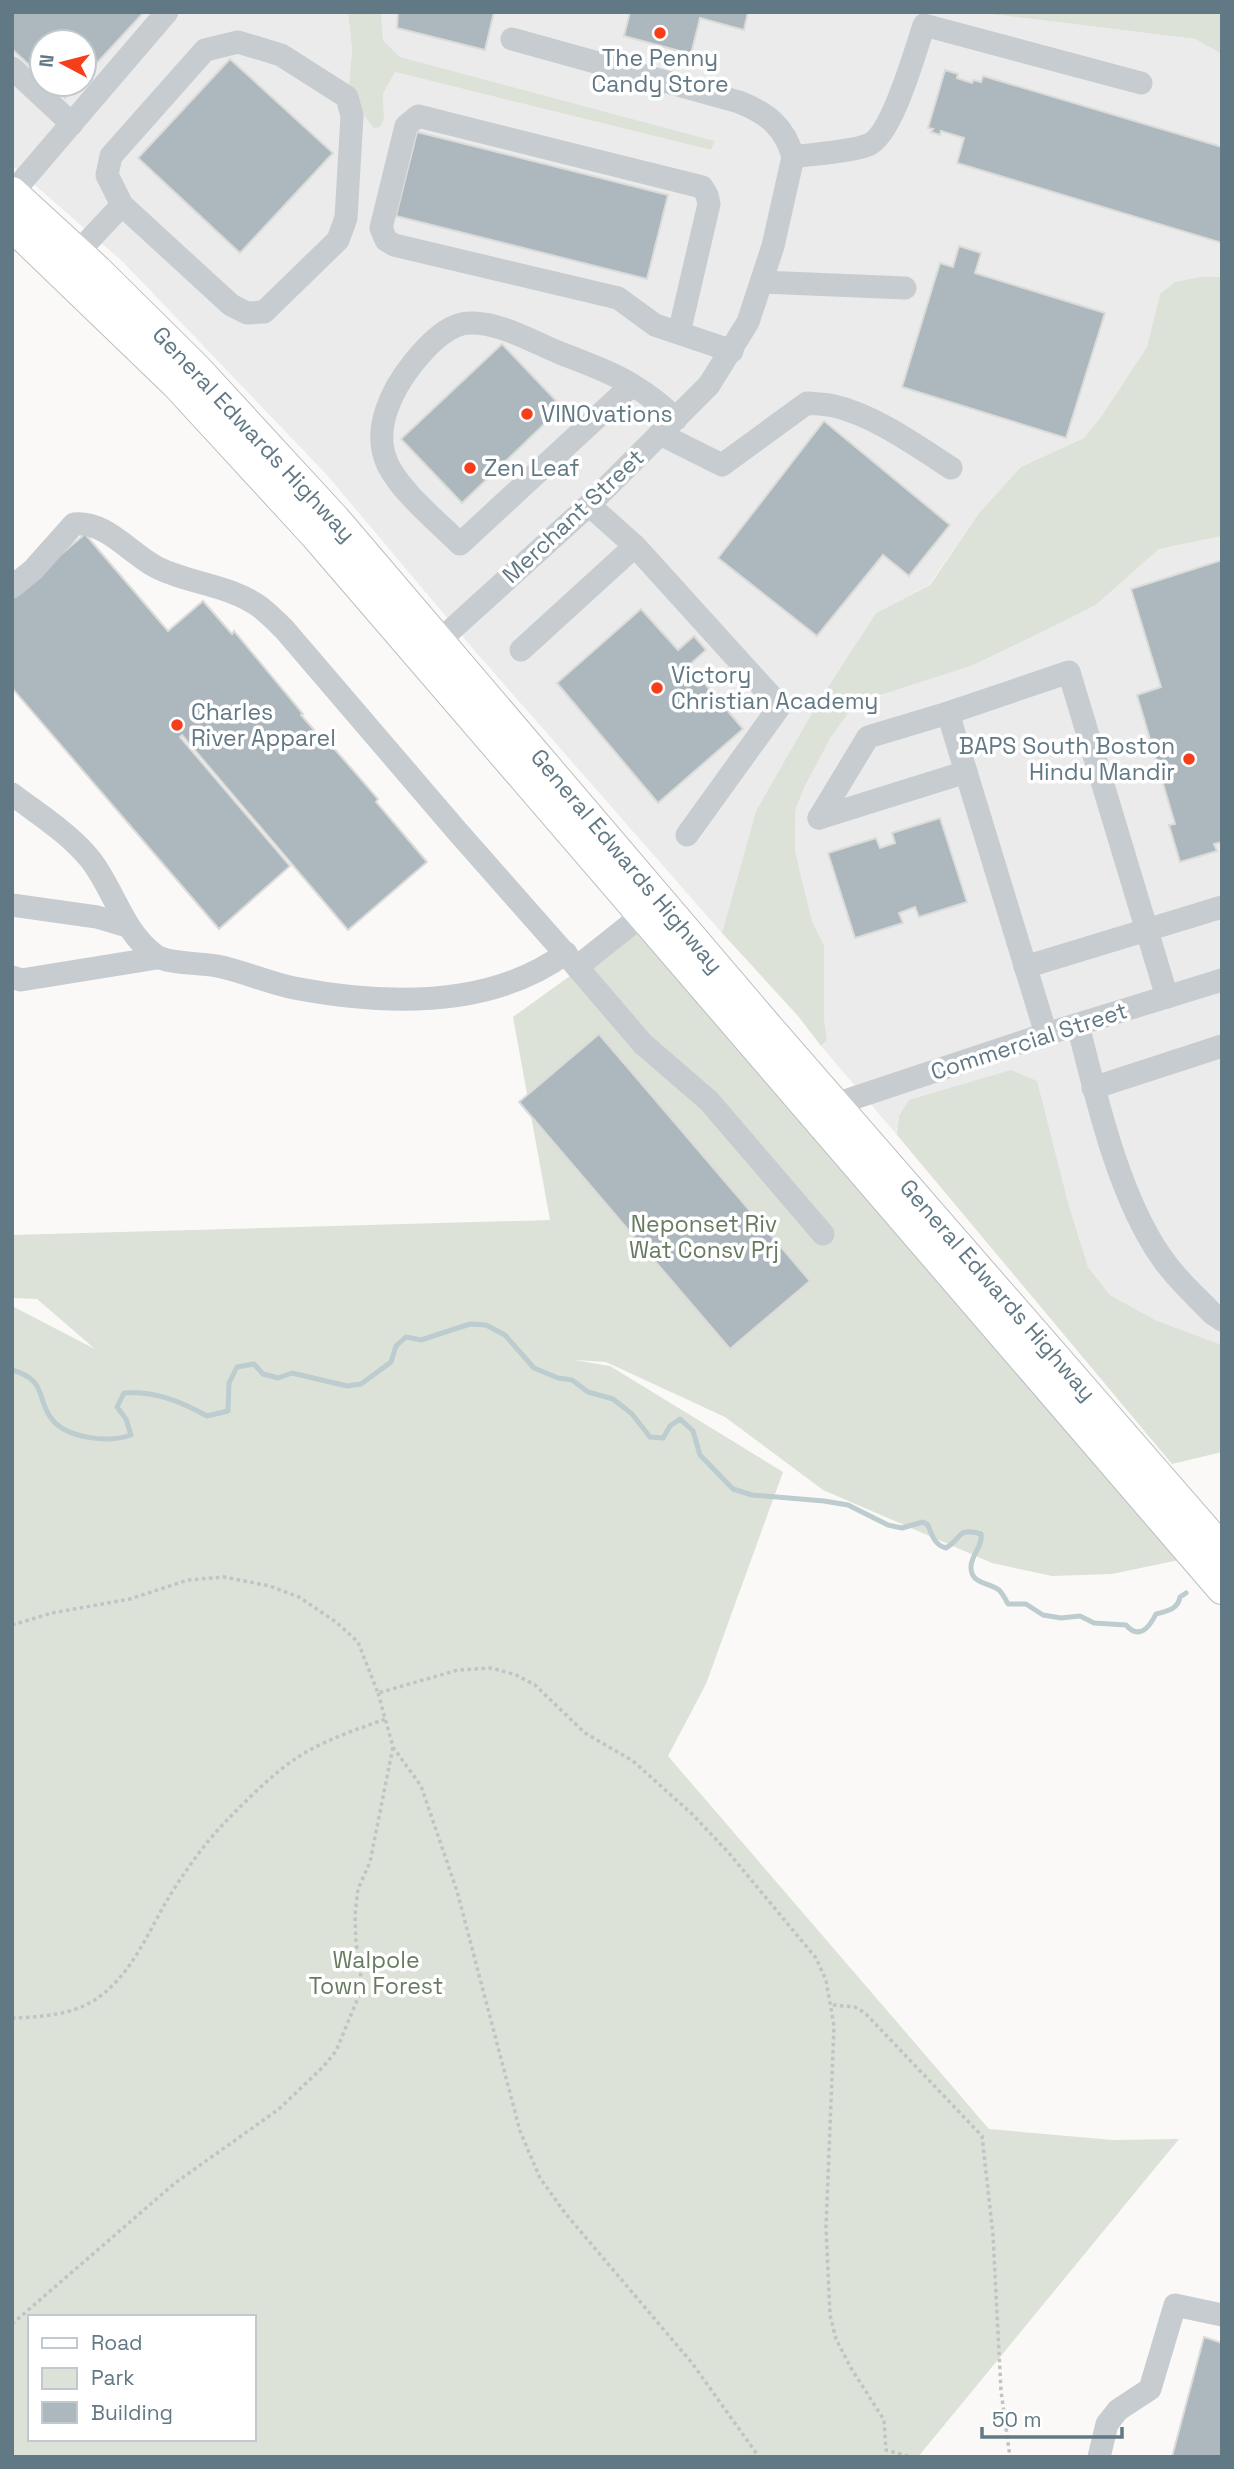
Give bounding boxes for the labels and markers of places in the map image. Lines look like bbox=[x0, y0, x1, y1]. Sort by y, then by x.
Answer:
marker: The Penny Candy Store bbox=[652, 25, 668, 41]
place label: The Penny Candy Store bbox=[591, 43, 729, 99]
place label: VINOvations bbox=[541, 399, 673, 429]
marker: VINOvations bbox=[519, 406, 535, 422]
place label: Zen Leaf bbox=[484, 453, 579, 483]
marker: Zen Leaf bbox=[462, 460, 478, 476]
place label: Victory Christian Academy bbox=[671, 660, 878, 716]
marker: Victory Christian Academy bbox=[649, 680, 665, 696]
place label: Charles River Apparel bbox=[191, 697, 336, 753]
marker: Charles River Apparel bbox=[169, 717, 185, 733]
place label: BAPS South Boston Hindu Mandir bbox=[959, 731, 1175, 787]
marker: BAPS South Boston Hindu Mandir bbox=[1181, 751, 1197, 767]

